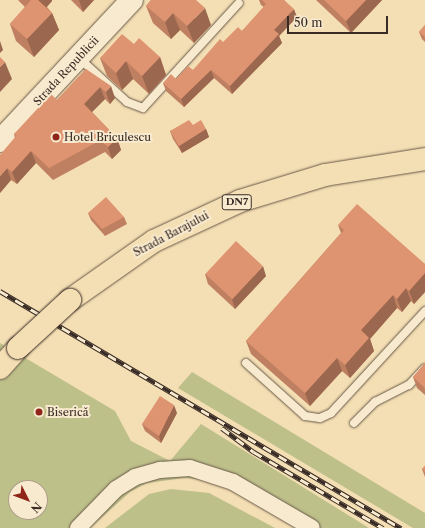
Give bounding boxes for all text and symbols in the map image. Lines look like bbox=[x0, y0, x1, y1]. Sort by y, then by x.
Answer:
scale bar bbox=[289, 8, 390, 34]
text: 50 m bbox=[294, 15, 323, 30]
street label: Strada Republicii bbox=[31, 34, 101, 108]
place label: Hotel Briculescu bbox=[64, 130, 151, 144]
marker: Hotel Briculescu bbox=[51, 132, 61, 142]
road number: DN7 bbox=[221, 194, 253, 210]
street label: Strada Barajului bbox=[131, 209, 211, 259]
place label: Biserică bbox=[47, 405, 89, 419]
marker: Biserică bbox=[34, 407, 44, 417]
north arrow bbox=[8, 480, 48, 520]
text: N bbox=[28, 499, 45, 516]

